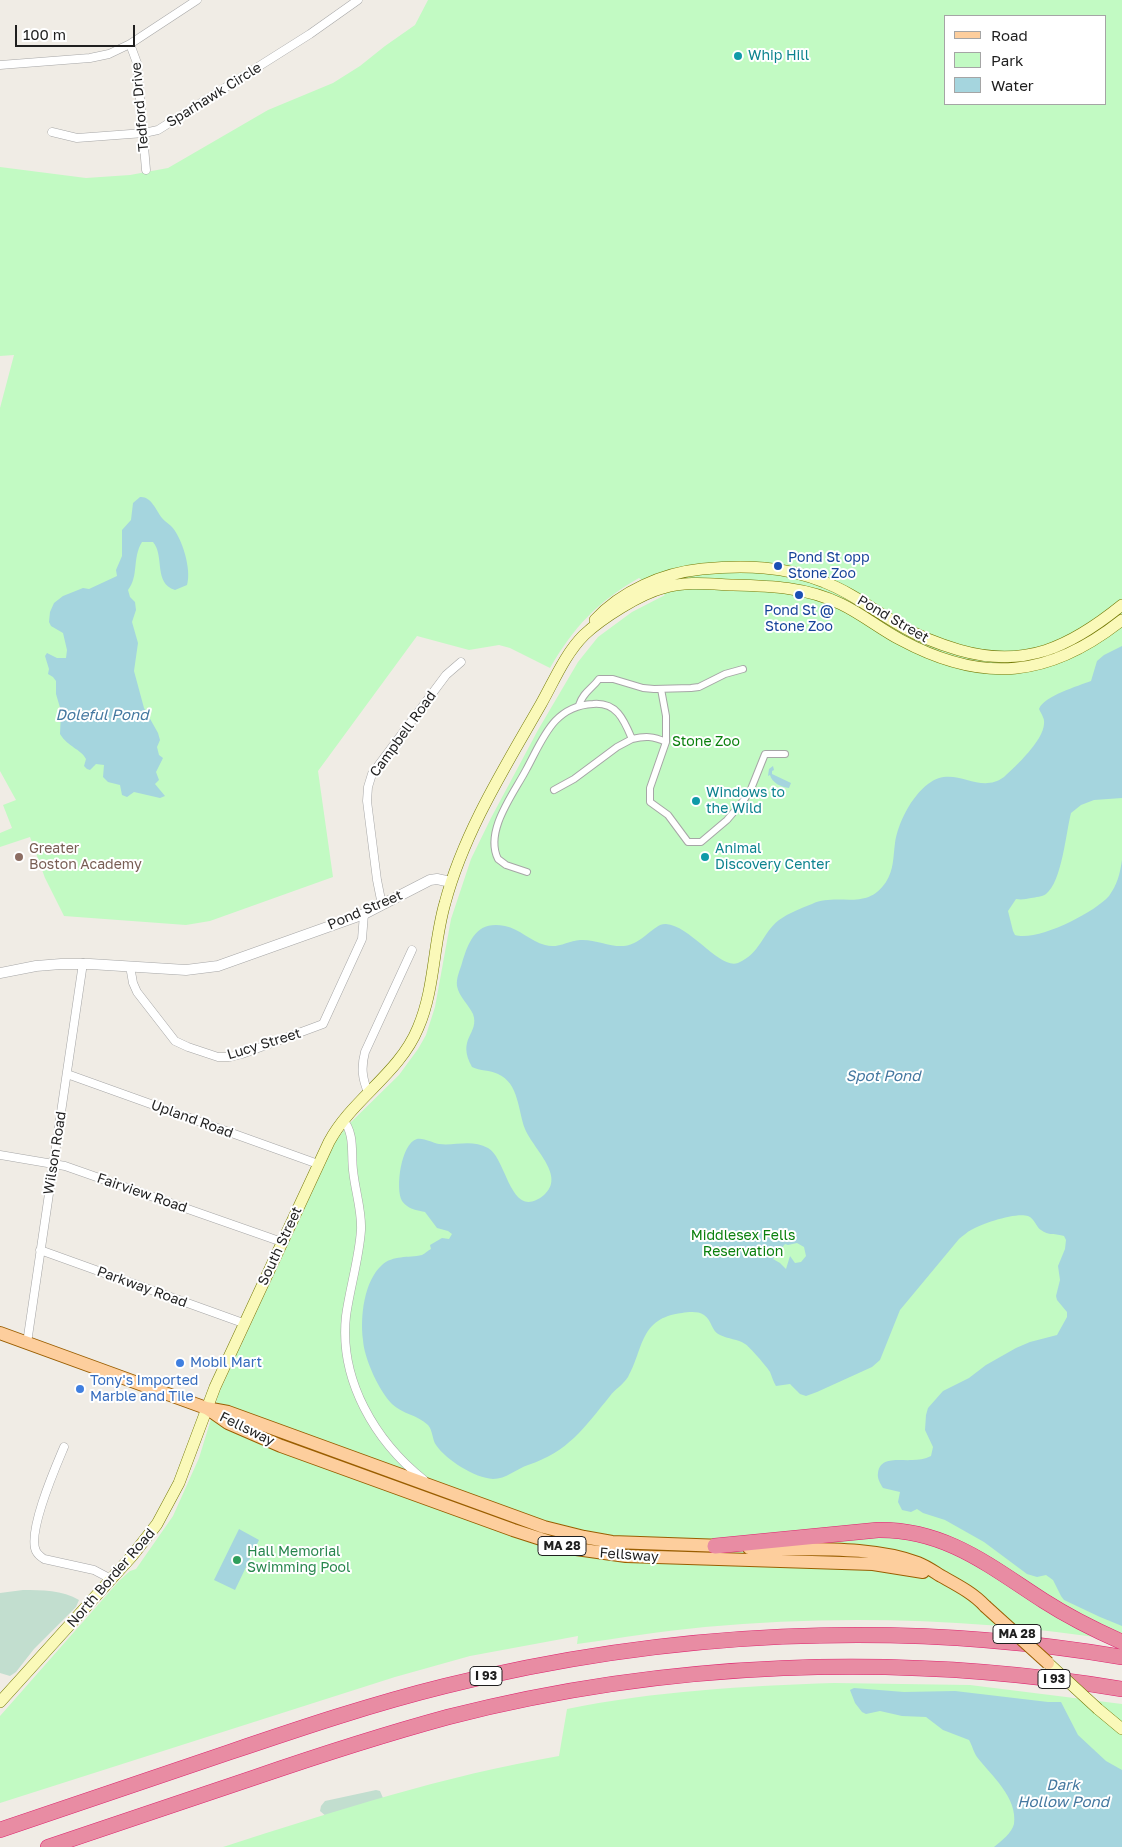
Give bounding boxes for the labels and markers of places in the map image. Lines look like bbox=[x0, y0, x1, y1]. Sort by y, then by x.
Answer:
place label: Whip Hill bbox=[748, 48, 809, 64]
marker: Whip Hill bbox=[732, 50, 744, 62]
place label: Pond St opp Stone Zoo bbox=[788, 550, 870, 582]
marker: Pond St opp Stone Zoo bbox=[772, 560, 784, 572]
marker: Pond St @ Stone Zoo bbox=[793, 589, 805, 601]
place label: Pond St @ Stone Zoo bbox=[764, 603, 834, 636]
place label: Windows to the Wild bbox=[706, 785, 785, 818]
marker: Windows to the Wild bbox=[690, 795, 702, 807]
place label: Greater Boston Academy bbox=[29, 841, 142, 874]
place label: Animal Discovery Center bbox=[715, 841, 830, 874]
marker: Greater Boston Academy bbox=[13, 851, 25, 863]
marker: Animal Discovery Center bbox=[699, 851, 711, 863]
place label: Mobil Mart bbox=[190, 1355, 262, 1371]
marker: Mobil Mart bbox=[174, 1357, 186, 1369]
place label: Tony's Imported Marble and Tile bbox=[90, 1373, 198, 1405]
marker: Tony's Imported Marble and Tile bbox=[74, 1383, 86, 1395]
place label: Hall Memorial Swimming Pool bbox=[247, 1544, 350, 1576]
marker: Hall Memorial Swimming Pool bbox=[231, 1554, 243, 1566]

